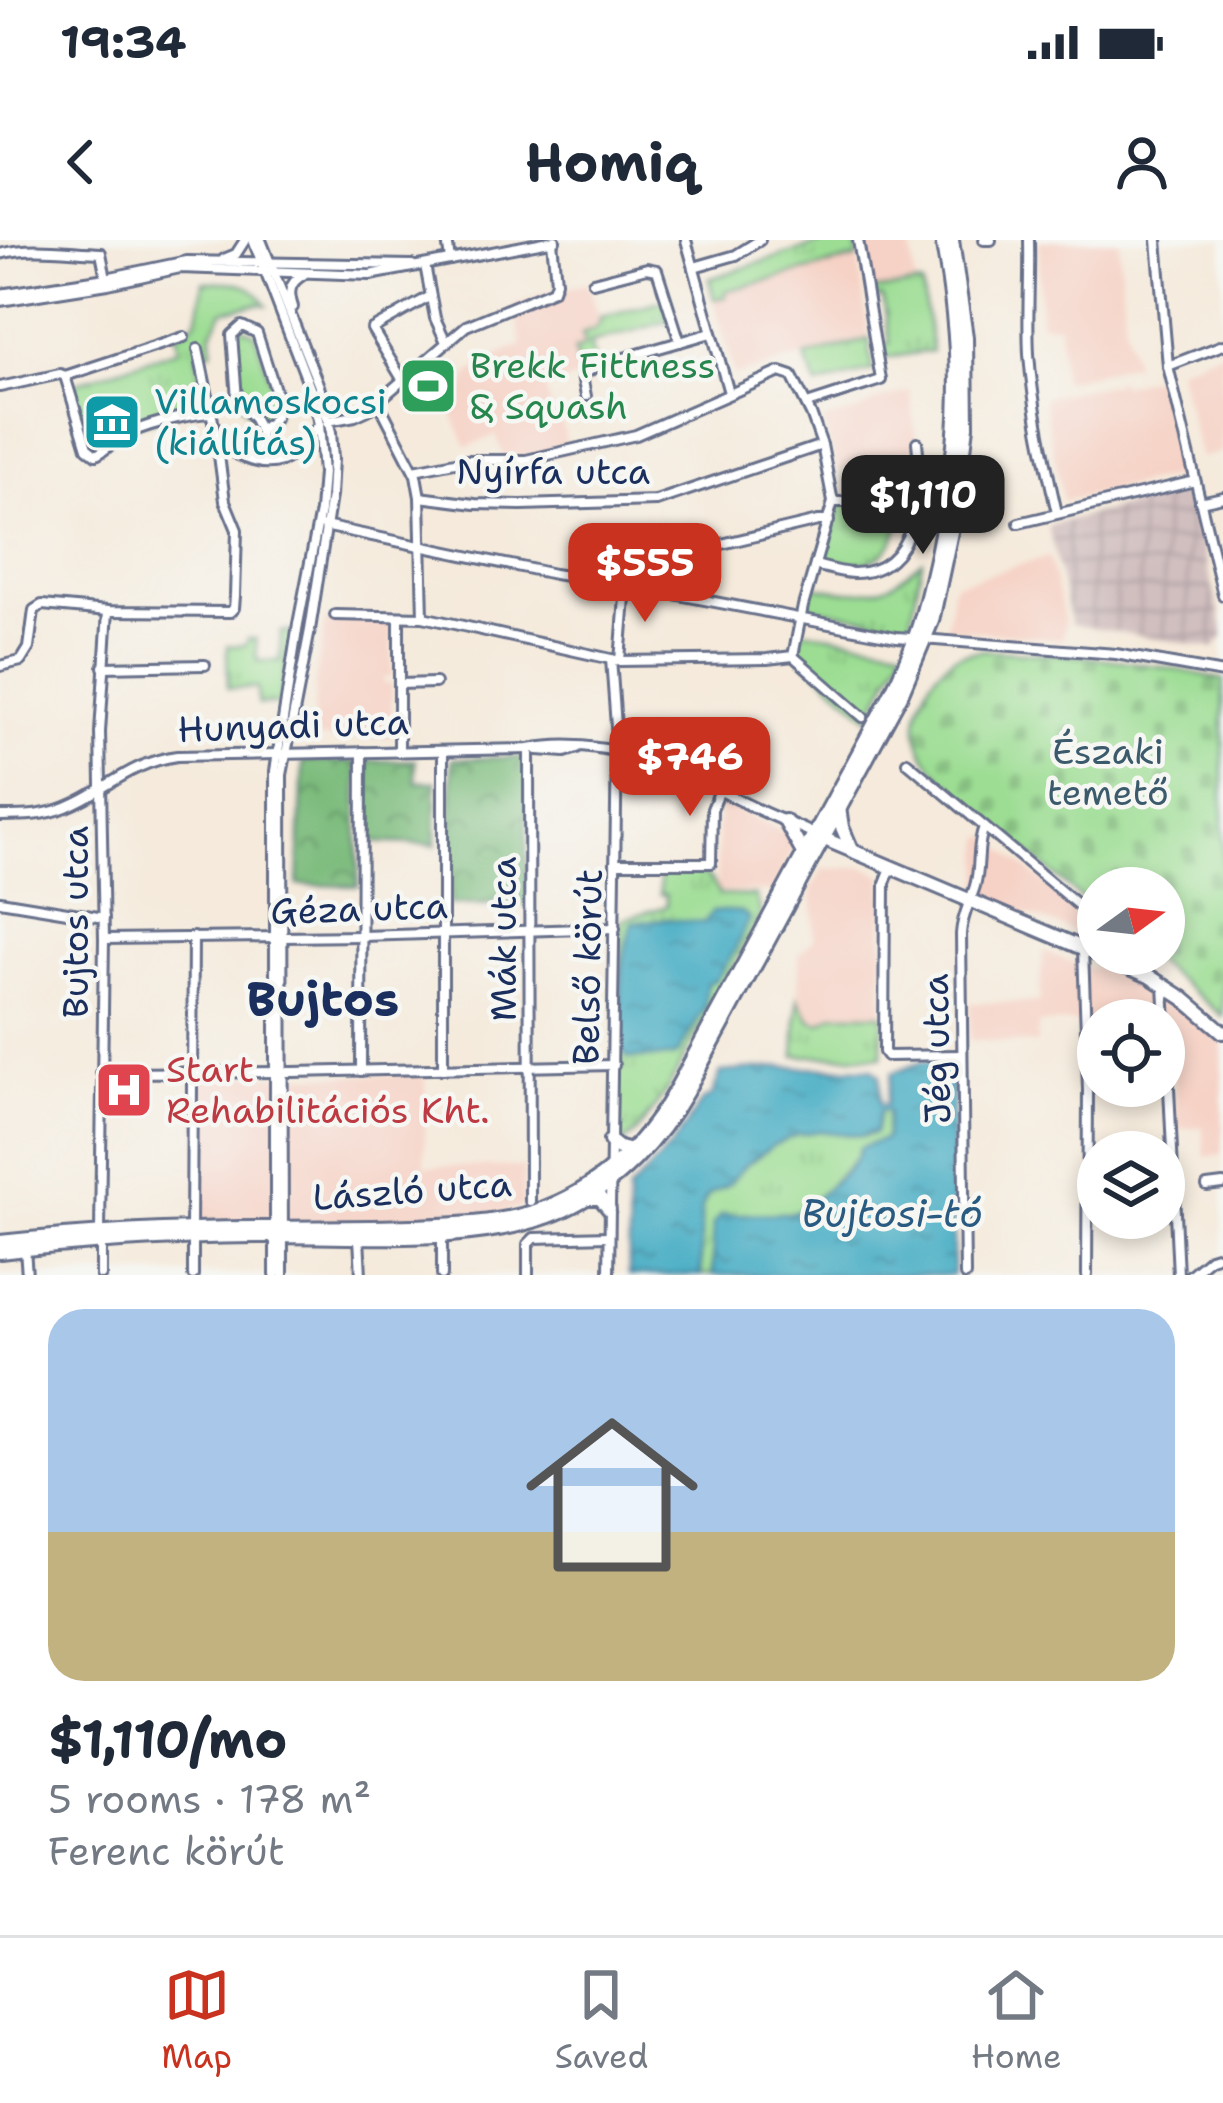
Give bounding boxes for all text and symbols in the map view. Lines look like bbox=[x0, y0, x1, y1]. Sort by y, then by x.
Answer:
text: 19:34 bbox=[60, 12, 187, 72]
text: Homiq bbox=[525, 126, 698, 198]
icon: back bbox=[48, 129, 114, 195]
icon: person bbox=[1109, 129, 1175, 195]
place label: Brekk Fittness & Squash bbox=[470, 341, 715, 431]
sports icon: Brekk Fittness & Squash bbox=[397, 355, 459, 417]
place label: Villamoskocsi (kiállítás) bbox=[154, 377, 387, 467]
museum icon: Villamoskocsi (kiállítás) bbox=[81, 391, 143, 453]
street label: Nyírfa utca bbox=[456, 447, 650, 496]
pin: $1,110 bbox=[825, 455, 1021, 557]
text: $1,110 bbox=[869, 468, 978, 520]
pin: $555 bbox=[574, 523, 716, 625]
text: $555 bbox=[595, 536, 695, 588]
street label: Hunyadi utca bbox=[177, 697, 409, 754]
pin: $746 bbox=[619, 717, 761, 819]
park label: Északi temető bbox=[1047, 727, 1169, 817]
text: $746 bbox=[636, 730, 744, 782]
street label: Bujtos utca bbox=[51, 826, 100, 1018]
street label: Mák utca bbox=[479, 857, 528, 1021]
north arrow bbox=[1077, 867, 1185, 975]
map controls bbox=[1077, 867, 1185, 1239]
street label: Belső körút bbox=[561, 868, 614, 1066]
street label: Géza utca bbox=[270, 881, 449, 936]
district label: Bujtos bbox=[247, 967, 399, 1031]
street label: Jég utca bbox=[911, 973, 962, 1125]
button: locate bbox=[1077, 999, 1185, 1107]
place label: Start Rehabilitációs Kht. bbox=[166, 1045, 490, 1135]
hospital icon: Start Rehabilitációs Kht. bbox=[93, 1059, 155, 1121]
button: layers bbox=[1077, 1131, 1185, 1239]
street label: László utca bbox=[311, 1159, 513, 1222]
water label: Bujtosi-tó bbox=[801, 1187, 983, 1239]
icon: home bbox=[504, 1387, 720, 1603]
text: $1,110/mo bbox=[48, 1705, 287, 1773]
text: 5 rooms · 178 m² bbox=[48, 1773, 371, 1825]
text: Ferenc körút bbox=[48, 1825, 285, 1877]
tab: Map bbox=[161, 1962, 232, 2079]
tab: Saved bbox=[555, 1962, 648, 2079]
tab: Home bbox=[971, 1962, 1062, 2079]

